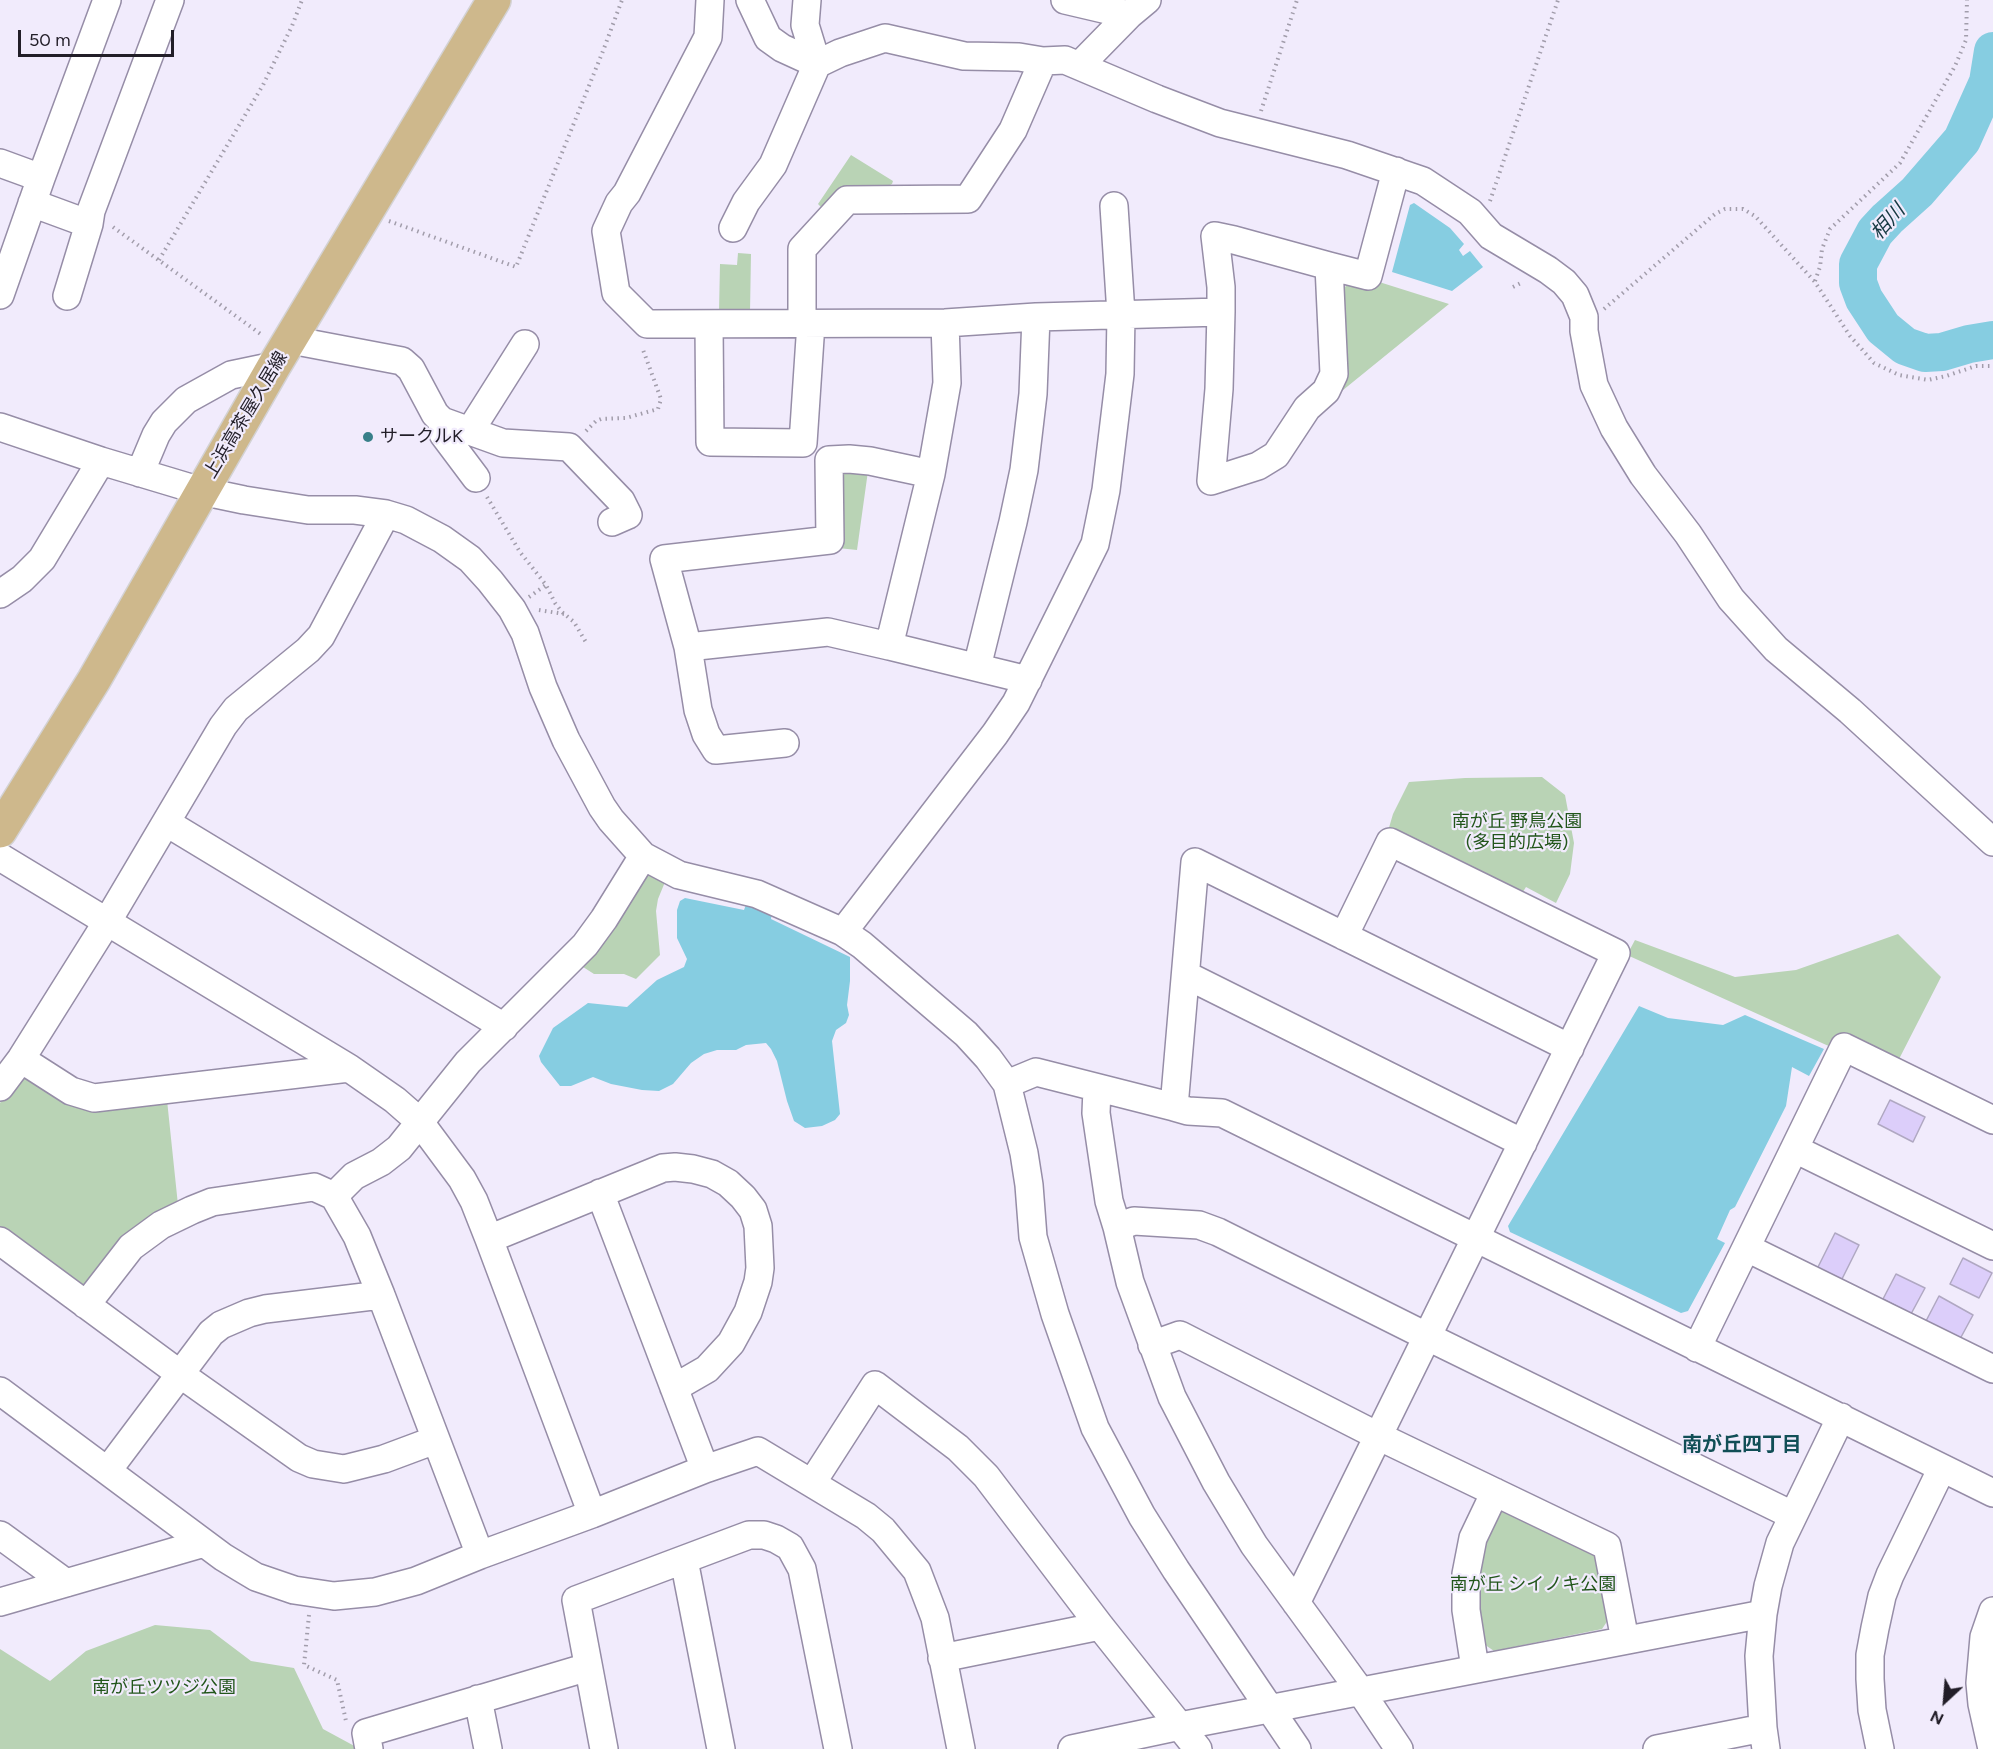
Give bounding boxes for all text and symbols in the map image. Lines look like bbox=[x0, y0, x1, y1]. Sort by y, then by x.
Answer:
scale bar bbox=[21, 18, 177, 56]
text: 50 m bbox=[29, 29, 71, 51]
water label: 相川 bbox=[1866, 199, 1910, 245]
street label: 上浜高茶屋久居線 bbox=[200, 348, 292, 482]
place label: サークルK bbox=[380, 426, 463, 448]
marker: サークルK bbox=[361, 430, 375, 444]
park label: 南が丘 野鳥公園 (多目的広場) bbox=[1452, 811, 1582, 854]
district label: 南が丘四丁目 bbox=[1682, 1433, 1802, 1457]
park label: 南が丘 シイノキ公園 bbox=[1450, 1574, 1616, 1596]
north arrow bbox=[1915, 1671, 1975, 1731]
park label: 南が丘ツツジ公園 bbox=[92, 1677, 236, 1699]
text: N bbox=[1927, 1706, 1947, 1729]

